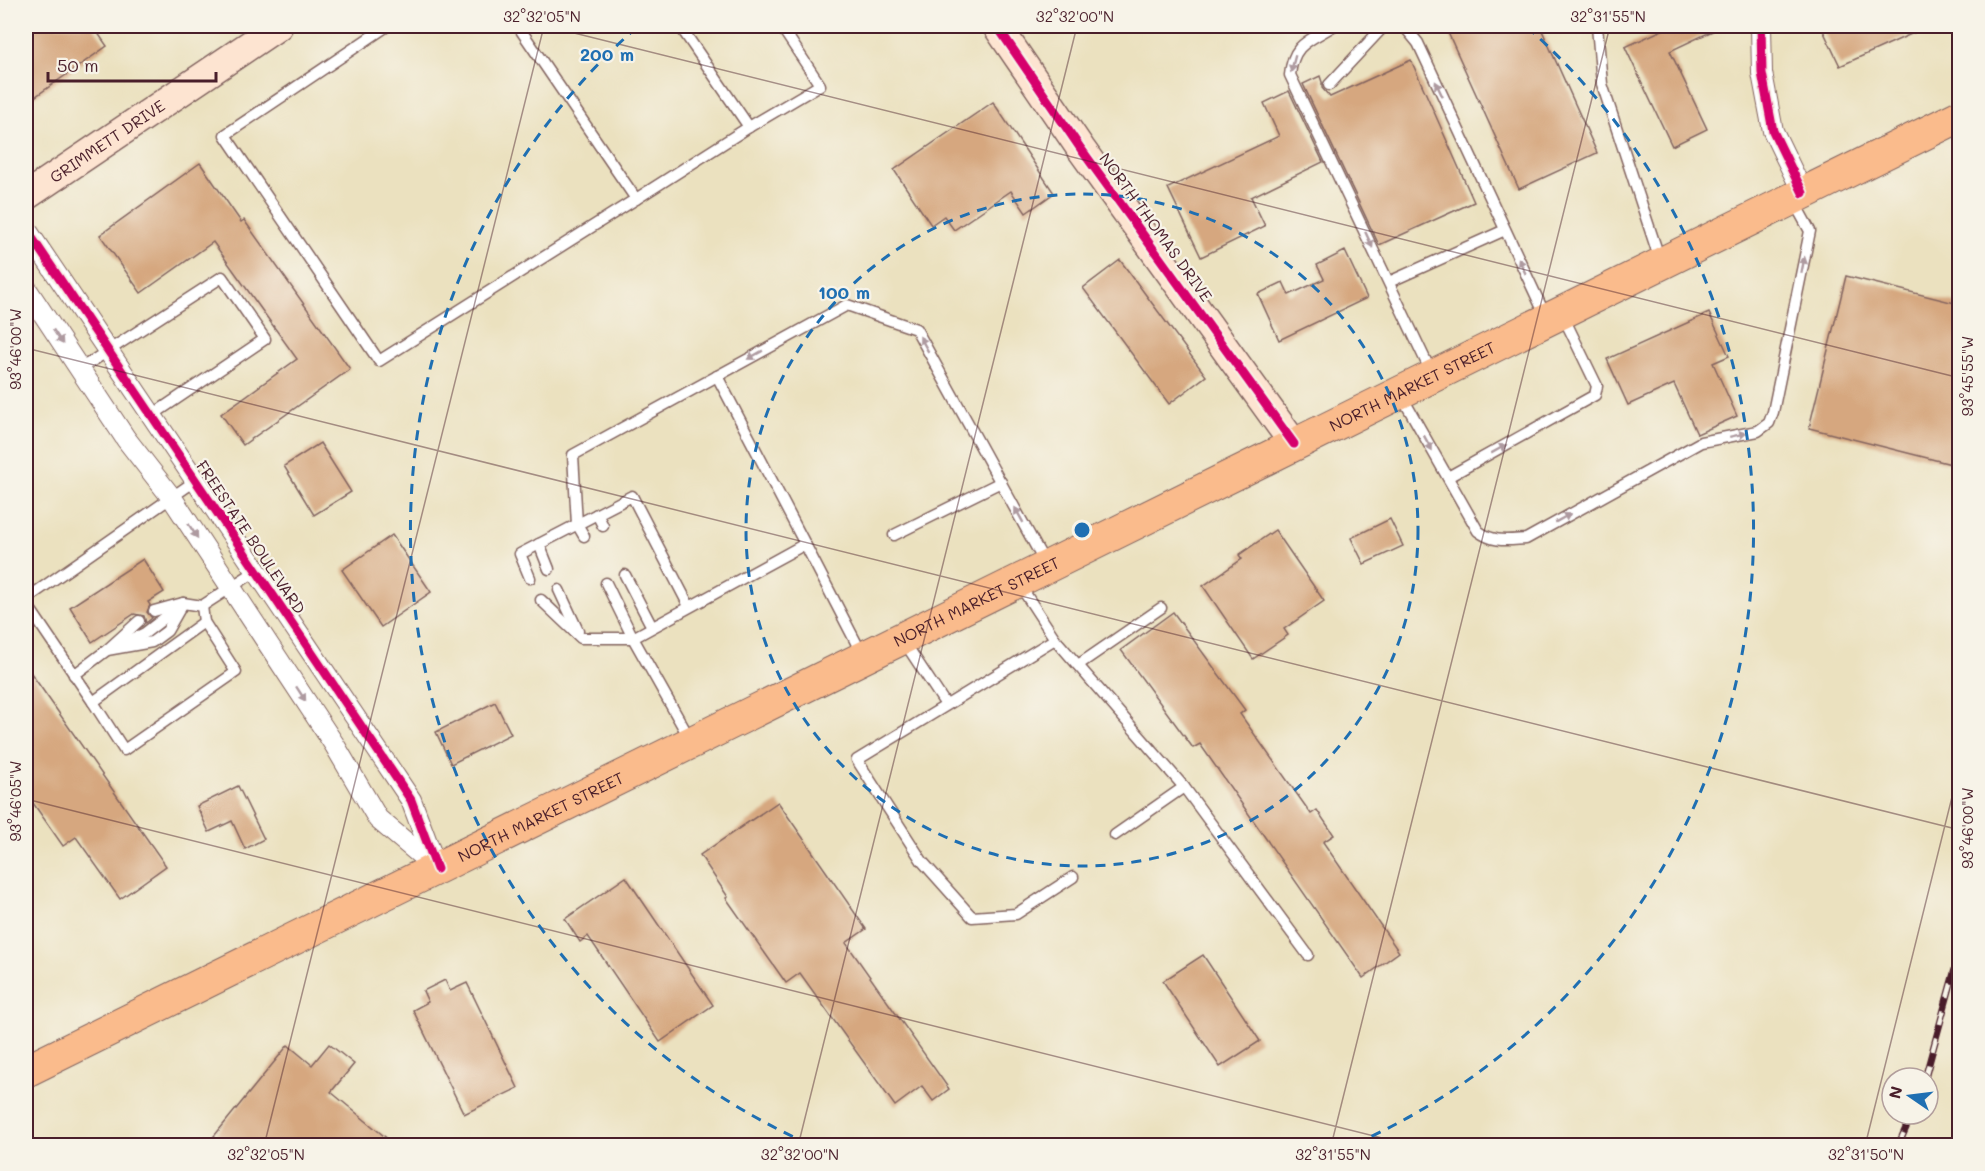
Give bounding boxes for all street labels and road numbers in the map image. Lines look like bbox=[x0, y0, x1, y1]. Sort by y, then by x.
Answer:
street label: GRIMMETT DRIVE bbox=[45, 94, 169, 187]
street label: NORTH THOMAS DRIVE bbox=[1095, 148, 1217, 305]
street label: NORTH MARKET STREET bbox=[1325, 336, 1499, 436]
street label: FREESTATE BOULEVARD bbox=[192, 456, 311, 618]
street label: NORTH MARKET STREET bbox=[890, 551, 1063, 651]
street label: NORTH MARKET STREET bbox=[454, 767, 627, 866]

